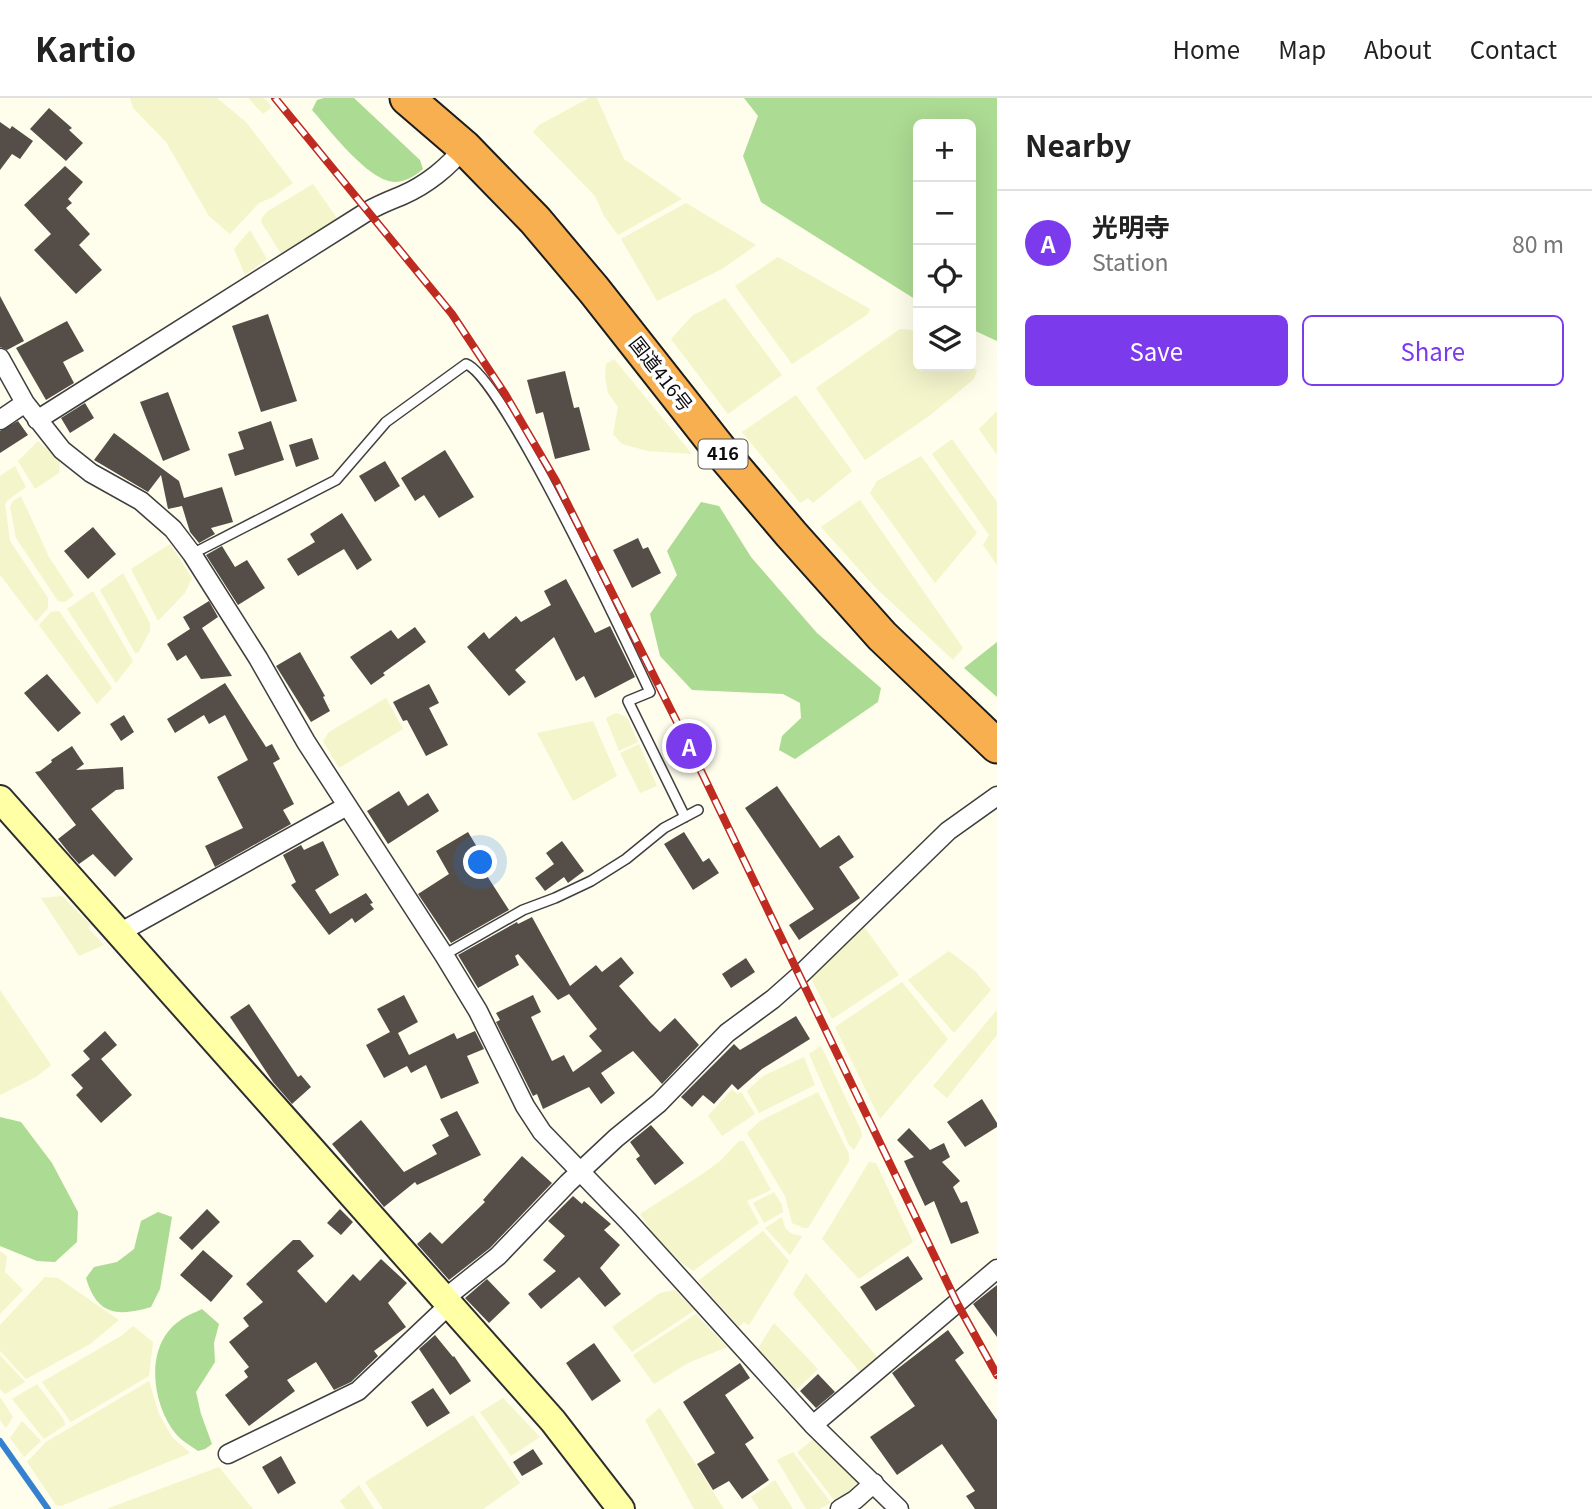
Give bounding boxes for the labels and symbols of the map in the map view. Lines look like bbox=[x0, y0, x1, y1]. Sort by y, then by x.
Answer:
street label: 国道416号 bbox=[624, 330, 700, 416]
road number: 416 bbox=[698, 440, 748, 468]
pin: A bbox=[666, 720, 712, 772]
your location bbox=[463, 845, 497, 879]

